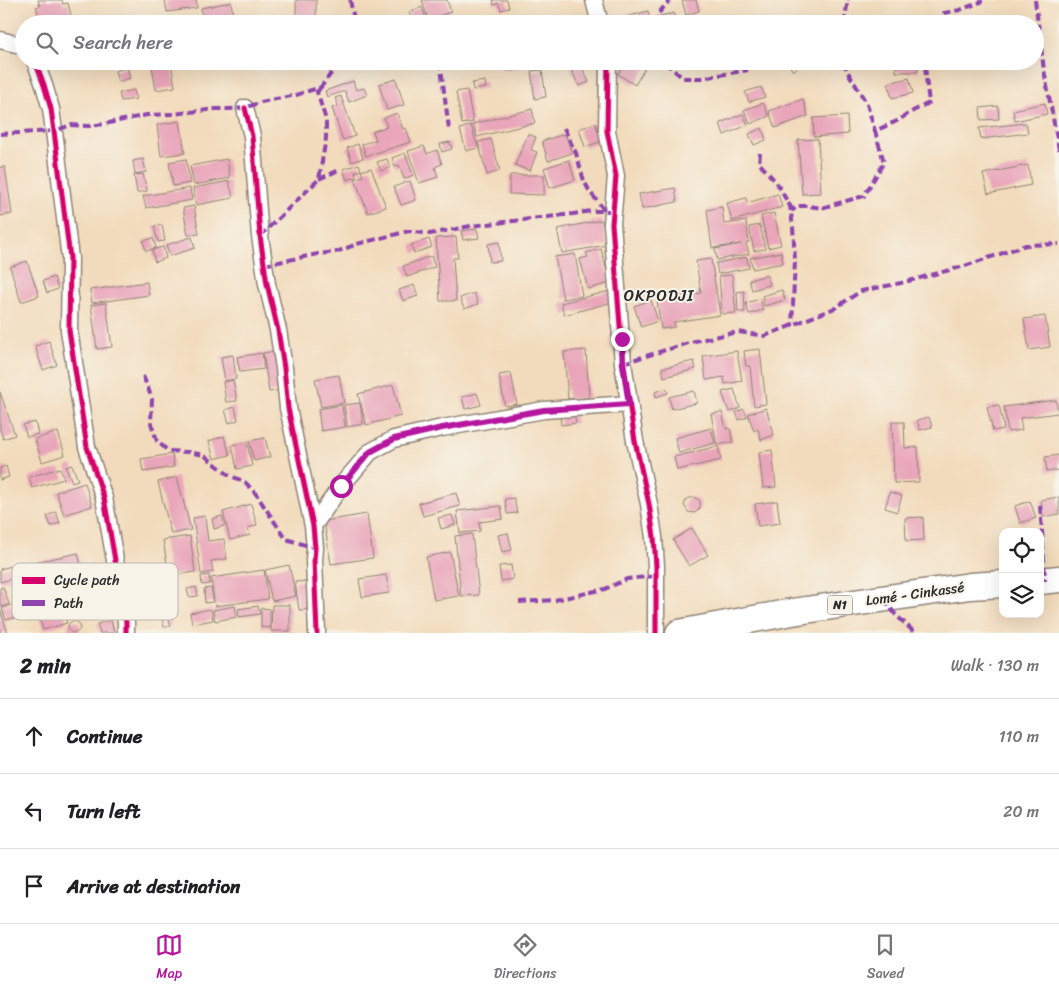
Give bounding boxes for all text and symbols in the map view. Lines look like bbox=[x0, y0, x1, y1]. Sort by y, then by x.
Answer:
search box bbox=[15, 15, 1044, 70]
text: Search here bbox=[73, 26, 173, 59]
icon: search bbox=[33, 29, 61, 57]
district label: OKPODJI bbox=[624, 281, 695, 310]
route end bbox=[611, 328, 634, 351]
route start bbox=[330, 475, 353, 498]
map controls bbox=[999, 528, 1044, 618]
button: locate bbox=[999, 528, 1044, 573]
legend bbox=[12, 563, 178, 620]
text: Cycle path bbox=[54, 568, 120, 593]
button: layers bbox=[999, 573, 1044, 618]
street label: Lomé - Cinkassé bbox=[864, 575, 966, 613]
text: Path bbox=[54, 591, 83, 616]
road number: N1 bbox=[828, 596, 852, 614]
text: 2 min bbox=[20, 647, 71, 685]
text: Walk · 130 m bbox=[951, 651, 1039, 680]
text: Continue bbox=[67, 720, 143, 753]
icon: ahead bbox=[20, 722, 48, 750]
text: 110 m bbox=[999, 722, 1039, 751]
text: Turn left bbox=[67, 795, 140, 828]
icon: left bbox=[20, 797, 48, 825]
text: 20 m bbox=[1003, 797, 1039, 826]
text: Arrive at destination bbox=[67, 870, 240, 903]
icon: arrive bbox=[20, 872, 48, 900]
tab: Map bbox=[155, 931, 183, 986]
tab: Directions bbox=[494, 931, 556, 986]
tab: Saved bbox=[867, 931, 904, 986]

